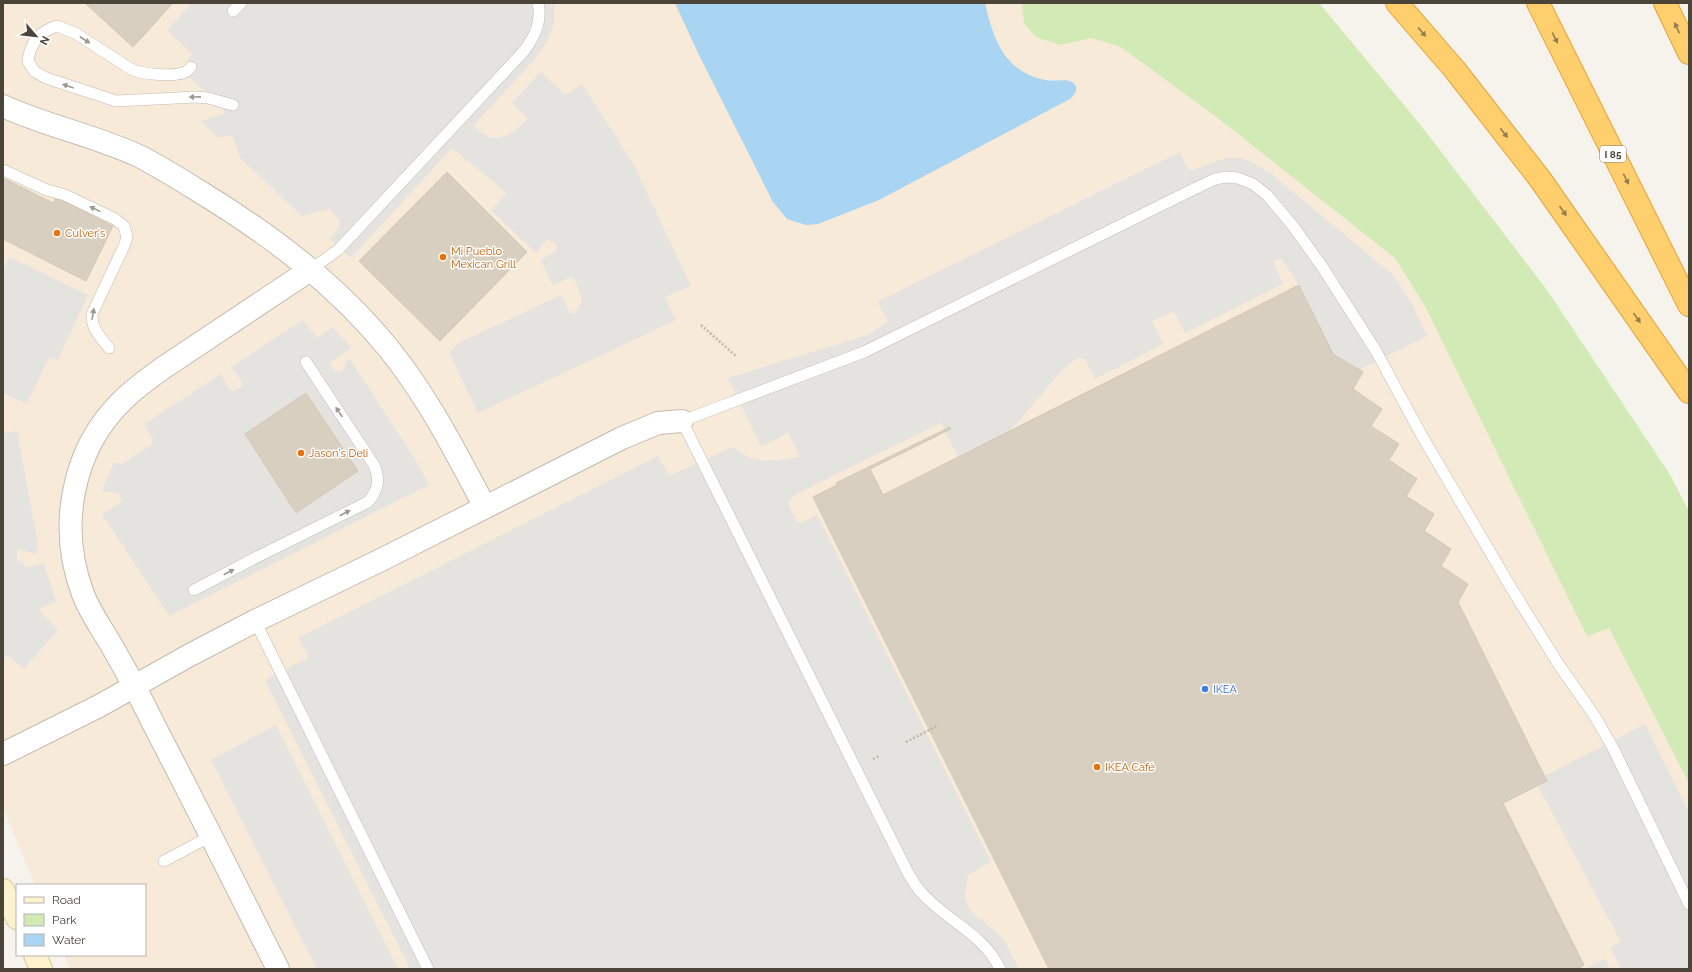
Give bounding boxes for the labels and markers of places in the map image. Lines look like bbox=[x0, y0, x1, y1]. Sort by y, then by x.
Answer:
place label: Culver's bbox=[65, 227, 105, 240]
marker: Culver's bbox=[52, 228, 62, 238]
place label: Mi Pueblo Mexican Grill bbox=[451, 245, 516, 271]
marker: Mi Pueblo Mexican Grill bbox=[438, 252, 448, 262]
place label: Jason's Deli bbox=[309, 447, 368, 460]
marker: Jason's Deli bbox=[296, 448, 306, 458]
place label: IKEA bbox=[1213, 683, 1237, 696]
marker: IKEA bbox=[1200, 684, 1210, 694]
place label: IKEA Café bbox=[1105, 761, 1155, 774]
marker: IKEA Café bbox=[1092, 762, 1102, 772]

